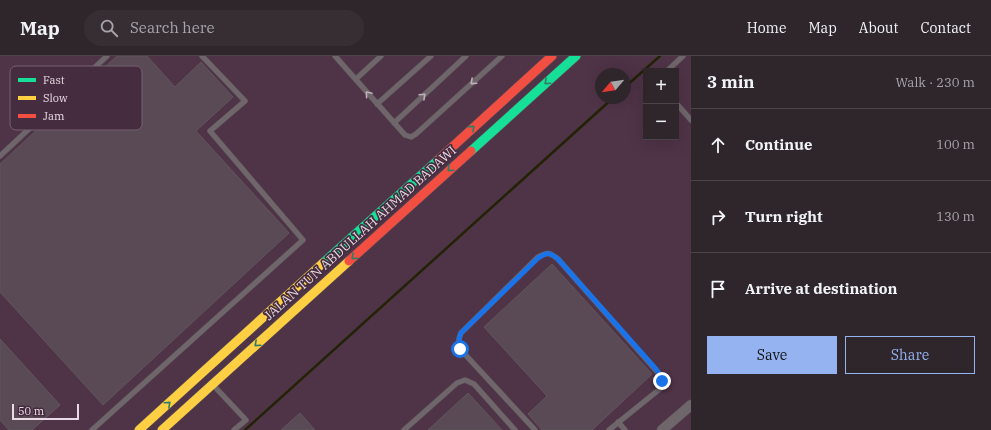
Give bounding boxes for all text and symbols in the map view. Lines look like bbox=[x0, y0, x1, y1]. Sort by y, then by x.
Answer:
search box bbox=[84, 10, 364, 46]
text: Map bbox=[20, 16, 60, 40]
icon: search bbox=[98, 17, 120, 39]
text: Search here bbox=[130, 18, 214, 37]
text: Home bbox=[747, 19, 786, 37]
text: Map bbox=[808, 19, 837, 37]
text: About bbox=[859, 19, 898, 37]
text: Contact bbox=[920, 19, 971, 37]
legend bbox=[10, 66, 142, 130]
north arrow bbox=[595, 68, 631, 104]
map controls bbox=[643, 68, 679, 140]
button: + bbox=[643, 68, 679, 104]
text: 3 min bbox=[707, 71, 755, 93]
text: Fast bbox=[43, 73, 65, 87]
text: Walk · 230 m bbox=[896, 74, 975, 91]
one-way arrow bbox=[544, 77, 551, 84]
one-way arrow bbox=[470, 78, 478, 85]
text: Slow bbox=[43, 91, 68, 105]
one-way arrow bbox=[366, 91, 373, 99]
one-way arrow bbox=[418, 94, 425, 101]
button: − bbox=[643, 104, 679, 140]
text: Jam bbox=[43, 109, 65, 123]
one-way arrow bbox=[467, 126, 475, 133]
icon: ahead bbox=[707, 134, 729, 156]
text: Continue bbox=[745, 135, 812, 154]
text: 100 m bbox=[936, 136, 975, 153]
street label: JALAN TUN ABDULLAH AHMAD BADAWI bbox=[260, 142, 460, 324]
one-way arrow bbox=[447, 165, 455, 172]
icon: right bbox=[707, 206, 729, 228]
text: Turn right bbox=[745, 207, 823, 226]
text: 130 m bbox=[936, 208, 975, 225]
one-way arrow bbox=[351, 252, 359, 259]
icon: arrive bbox=[707, 278, 729, 300]
text: Arrive at destination bbox=[745, 279, 897, 298]
button: Save bbox=[707, 336, 837, 374]
button: Share bbox=[845, 336, 975, 374]
one-way arrow bbox=[255, 339, 262, 346]
route start bbox=[451, 340, 469, 358]
route end bbox=[653, 372, 671, 390]
one-way arrow bbox=[163, 401, 171, 409]
scale bar bbox=[12, 402, 79, 421]
text: 50 m bbox=[18, 404, 44, 418]

